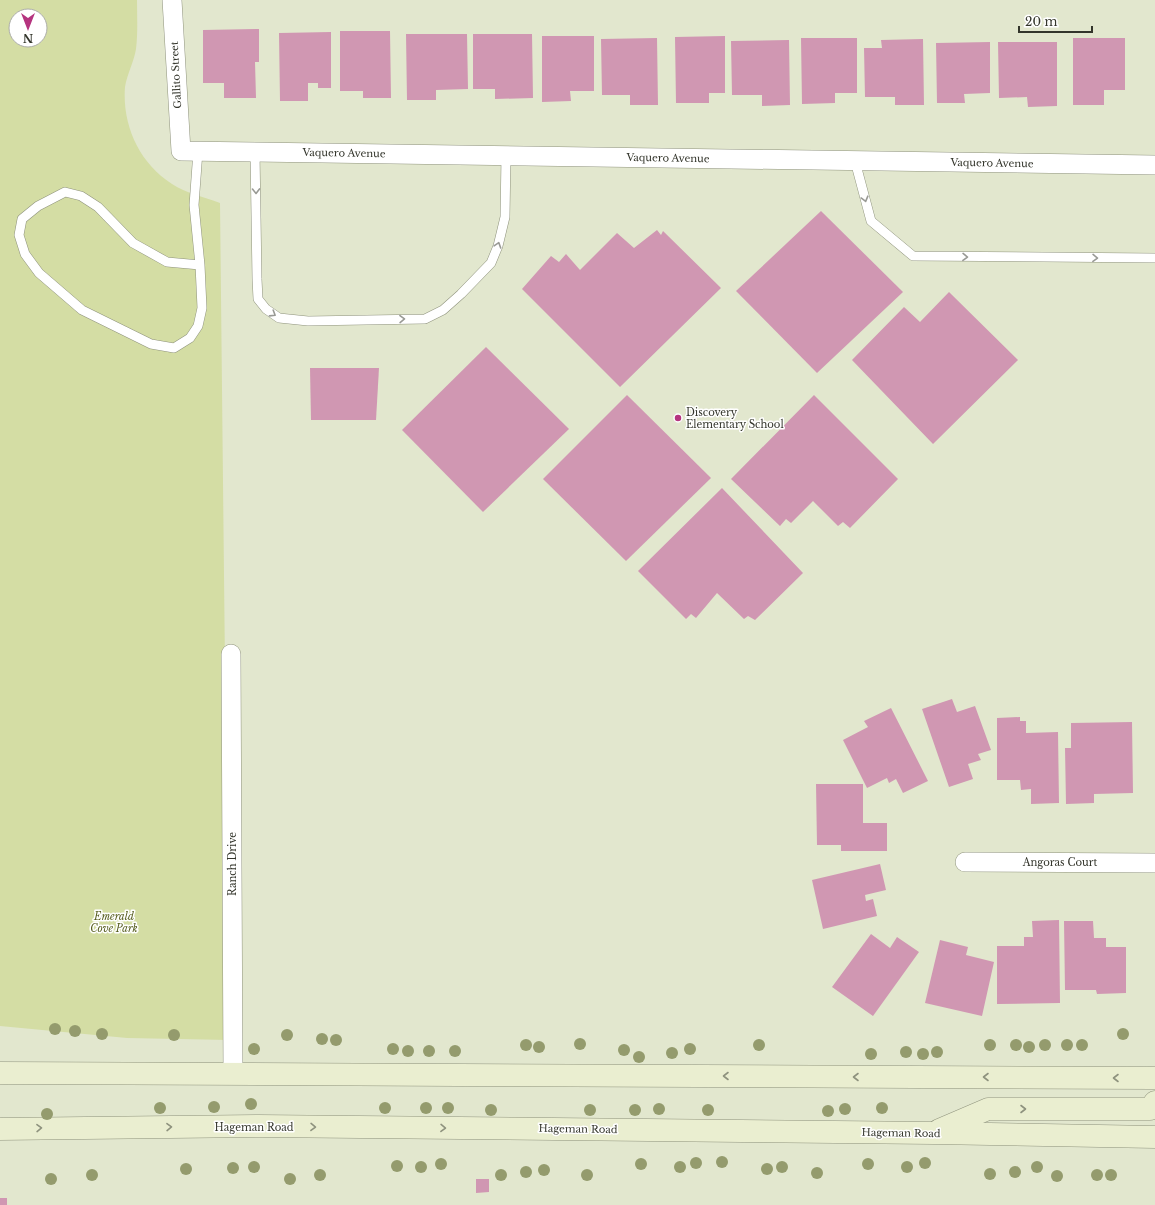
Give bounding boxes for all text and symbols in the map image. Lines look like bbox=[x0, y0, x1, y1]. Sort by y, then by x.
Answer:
north arrow bbox=[8, 8, 48, 48]
scale bar bbox=[1019, 8, 1092, 34]
text: 20 m bbox=[1025, 14, 1057, 29]
text: N bbox=[22, 31, 33, 45]
street label: Gallito Street bbox=[168, 41, 184, 109]
street label: Vaquero Avenue bbox=[301, 146, 386, 160]
street label: Vaquero Avenue bbox=[625, 151, 710, 165]
street label: Vaquero Avenue bbox=[949, 156, 1034, 170]
one-way arrow bbox=[252, 188, 260, 194]
one-way arrow bbox=[860, 195, 869, 202]
one-way arrow bbox=[493, 241, 502, 248]
one-way arrow bbox=[962, 253, 968, 261]
one-way arrow bbox=[1092, 254, 1098, 262]
one-way arrow bbox=[269, 310, 276, 317]
one-way arrow bbox=[399, 315, 405, 324]
place label: Discovery Elementary School bbox=[686, 406, 784, 431]
marker: Discovery Elementary School bbox=[673, 413, 683, 423]
street label: Ranch Drive bbox=[226, 832, 239, 896]
street label: Angoras Court bbox=[1022, 856, 1098, 869]
park label: Emerald Cove Park bbox=[90, 910, 138, 935]
one-way arrow bbox=[723, 1072, 729, 1080]
one-way arrow bbox=[853, 1073, 859, 1081]
one-way arrow bbox=[983, 1073, 989, 1081]
one-way arrow bbox=[1113, 1074, 1119, 1082]
one-way arrow bbox=[1020, 1105, 1026, 1113]
street label: Hageman Road bbox=[214, 1121, 294, 1134]
street label: Hageman Road bbox=[538, 1122, 618, 1136]
one-way arrow bbox=[166, 1123, 172, 1131]
one-way arrow bbox=[310, 1123, 316, 1131]
one-way arrow bbox=[36, 1124, 42, 1133]
one-way arrow bbox=[440, 1124, 446, 1132]
street label: Hageman Road bbox=[861, 1126, 941, 1140]

